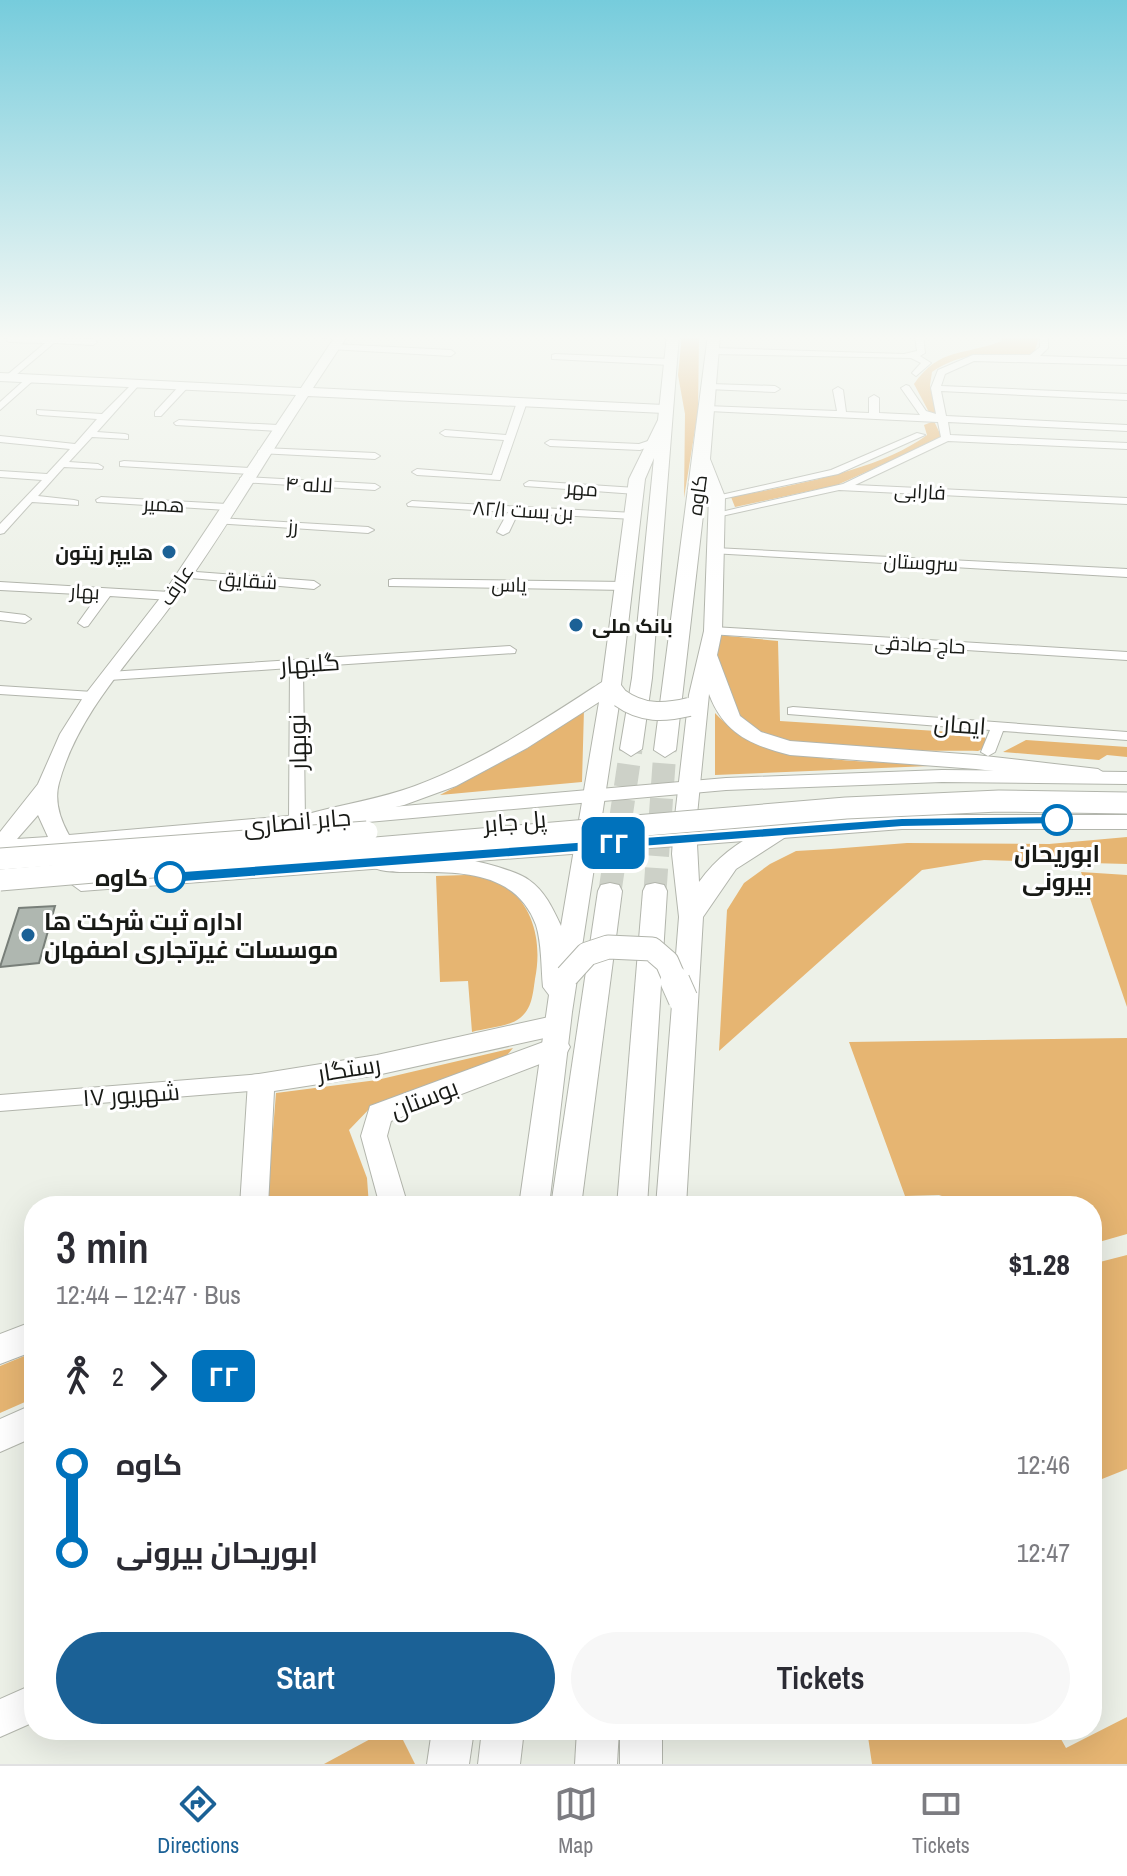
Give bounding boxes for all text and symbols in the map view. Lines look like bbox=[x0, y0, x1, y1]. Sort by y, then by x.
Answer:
street label: لاله ۴ bbox=[284, 469, 334, 499]
street label: مهر bbox=[564, 473, 599, 503]
street label: کاوه bbox=[681, 473, 713, 517]
street label: فارابی bbox=[893, 476, 947, 506]
street label: همیر bbox=[142, 489, 185, 519]
street label: بن بست ۸۲/۱ bbox=[472, 494, 574, 526]
street label: رز bbox=[286, 512, 299, 540]
place label: هایپر زیتون bbox=[55, 539, 153, 567]
marker: هایپر زیتون bbox=[160, 543, 178, 561]
street label: سروستان bbox=[883, 547, 959, 577]
street label: عارف bbox=[153, 559, 199, 611]
street label: شقایق bbox=[218, 564, 278, 596]
street label: یاس bbox=[491, 570, 528, 598]
street label: بهار bbox=[68, 577, 101, 605]
place label: بانک ملی bbox=[592, 612, 673, 639]
marker: بانک ملی bbox=[567, 616, 585, 634]
street label: حاج صادقی bbox=[874, 628, 966, 661]
street label: گلبهار bbox=[277, 645, 341, 681]
street label: ایمان bbox=[933, 706, 987, 742]
street label: نوبهار bbox=[281, 714, 314, 772]
street label: جابر انصاری bbox=[242, 800, 352, 842]
street label: پل جابر bbox=[480, 802, 548, 841]
marker: ابوریحان بیرونی bbox=[1042, 805, 1072, 835]
line badge: ۲۲ bbox=[577, 817, 649, 869]
text: ۲۲ bbox=[598, 824, 628, 862]
place label: ابوریحان بیرونی bbox=[1014, 837, 1100, 897]
place label: کاوه bbox=[95, 861, 148, 893]
marker: کاوه bbox=[155, 862, 185, 892]
place label: اداره ثبت شرکت ها موسسات غیرتجاری اصفهان bbox=[44, 905, 338, 965]
marker: اداره ثبت شرکت ها موسسات غیرتجاری اصفهان bbox=[19, 926, 37, 944]
street label: رستگار bbox=[313, 1047, 383, 1089]
street label: بوستان bbox=[385, 1070, 463, 1126]
street label: ۱۷ شهریور bbox=[81, 1075, 181, 1113]
text: 3 min bbox=[56, 1217, 149, 1277]
text: $1.28 bbox=[1008, 1244, 1070, 1284]
text: 12:44 – 12:47 · Bus bbox=[56, 1277, 241, 1312]
icon: walk bbox=[56, 1354, 100, 1398]
icon: forward bbox=[136, 1354, 180, 1398]
text: ۲۲ bbox=[208, 1357, 239, 1395]
text: 2 bbox=[112, 1359, 124, 1394]
text: کاوه bbox=[116, 1444, 182, 1484]
text: 12:46 bbox=[1017, 1447, 1070, 1482]
text: ابوریحان بیرونی bbox=[116, 1532, 318, 1572]
text: 12:47 bbox=[1017, 1535, 1070, 1570]
button: Start bbox=[56, 1632, 555, 1724]
button: Tickets bbox=[571, 1632, 1070, 1724]
tab: Directions bbox=[157, 1782, 239, 1860]
tab: Map bbox=[554, 1782, 598, 1860]
tab: Tickets bbox=[912, 1782, 970, 1860]

